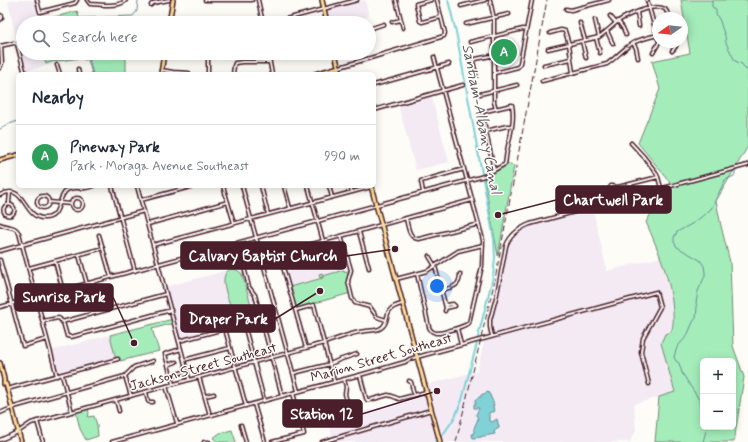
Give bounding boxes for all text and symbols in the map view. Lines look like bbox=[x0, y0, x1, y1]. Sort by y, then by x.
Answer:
north arrow bbox=[652, 12, 688, 48]
search box bbox=[16, 16, 376, 60]
icon: search bbox=[30, 27, 52, 49]
text: Search here bbox=[62, 28, 138, 48]
pin: A bbox=[491, 37, 517, 67]
water label: Santiam-Albany Canal bbox=[459, 44, 505, 194]
text: Nearby bbox=[32, 87, 84, 109]
text: Pineway Park bbox=[70, 138, 160, 158]
text: A bbox=[41, 148, 49, 165]
text: 990 m bbox=[324, 148, 360, 165]
text: Park · Moraga Avenue Southeast bbox=[70, 158, 249, 175]
callout: Chartwell Park bbox=[556, 186, 671, 213]
text: Chartwell Park bbox=[563, 191, 664, 211]
callout: Calvary Baptist Church bbox=[181, 242, 346, 269]
text: Calvary Baptist Church bbox=[189, 247, 338, 267]
your location bbox=[427, 276, 447, 296]
callout: Sunrise Park bbox=[15, 284, 113, 311]
text: Sunrise Park bbox=[23, 288, 106, 308]
callout: Draper Park bbox=[181, 305, 275, 332]
text: Draper Park bbox=[188, 310, 268, 330]
street label: Marion Street Southeast bbox=[308, 329, 455, 387]
street label: Jackson Street Southeast bbox=[128, 339, 279, 395]
map controls bbox=[700, 358, 736, 430]
button: + bbox=[700, 358, 736, 394]
button: − bbox=[700, 394, 736, 430]
callout: Station 12 bbox=[283, 400, 362, 427]
text: Station 12 bbox=[290, 405, 354, 425]

